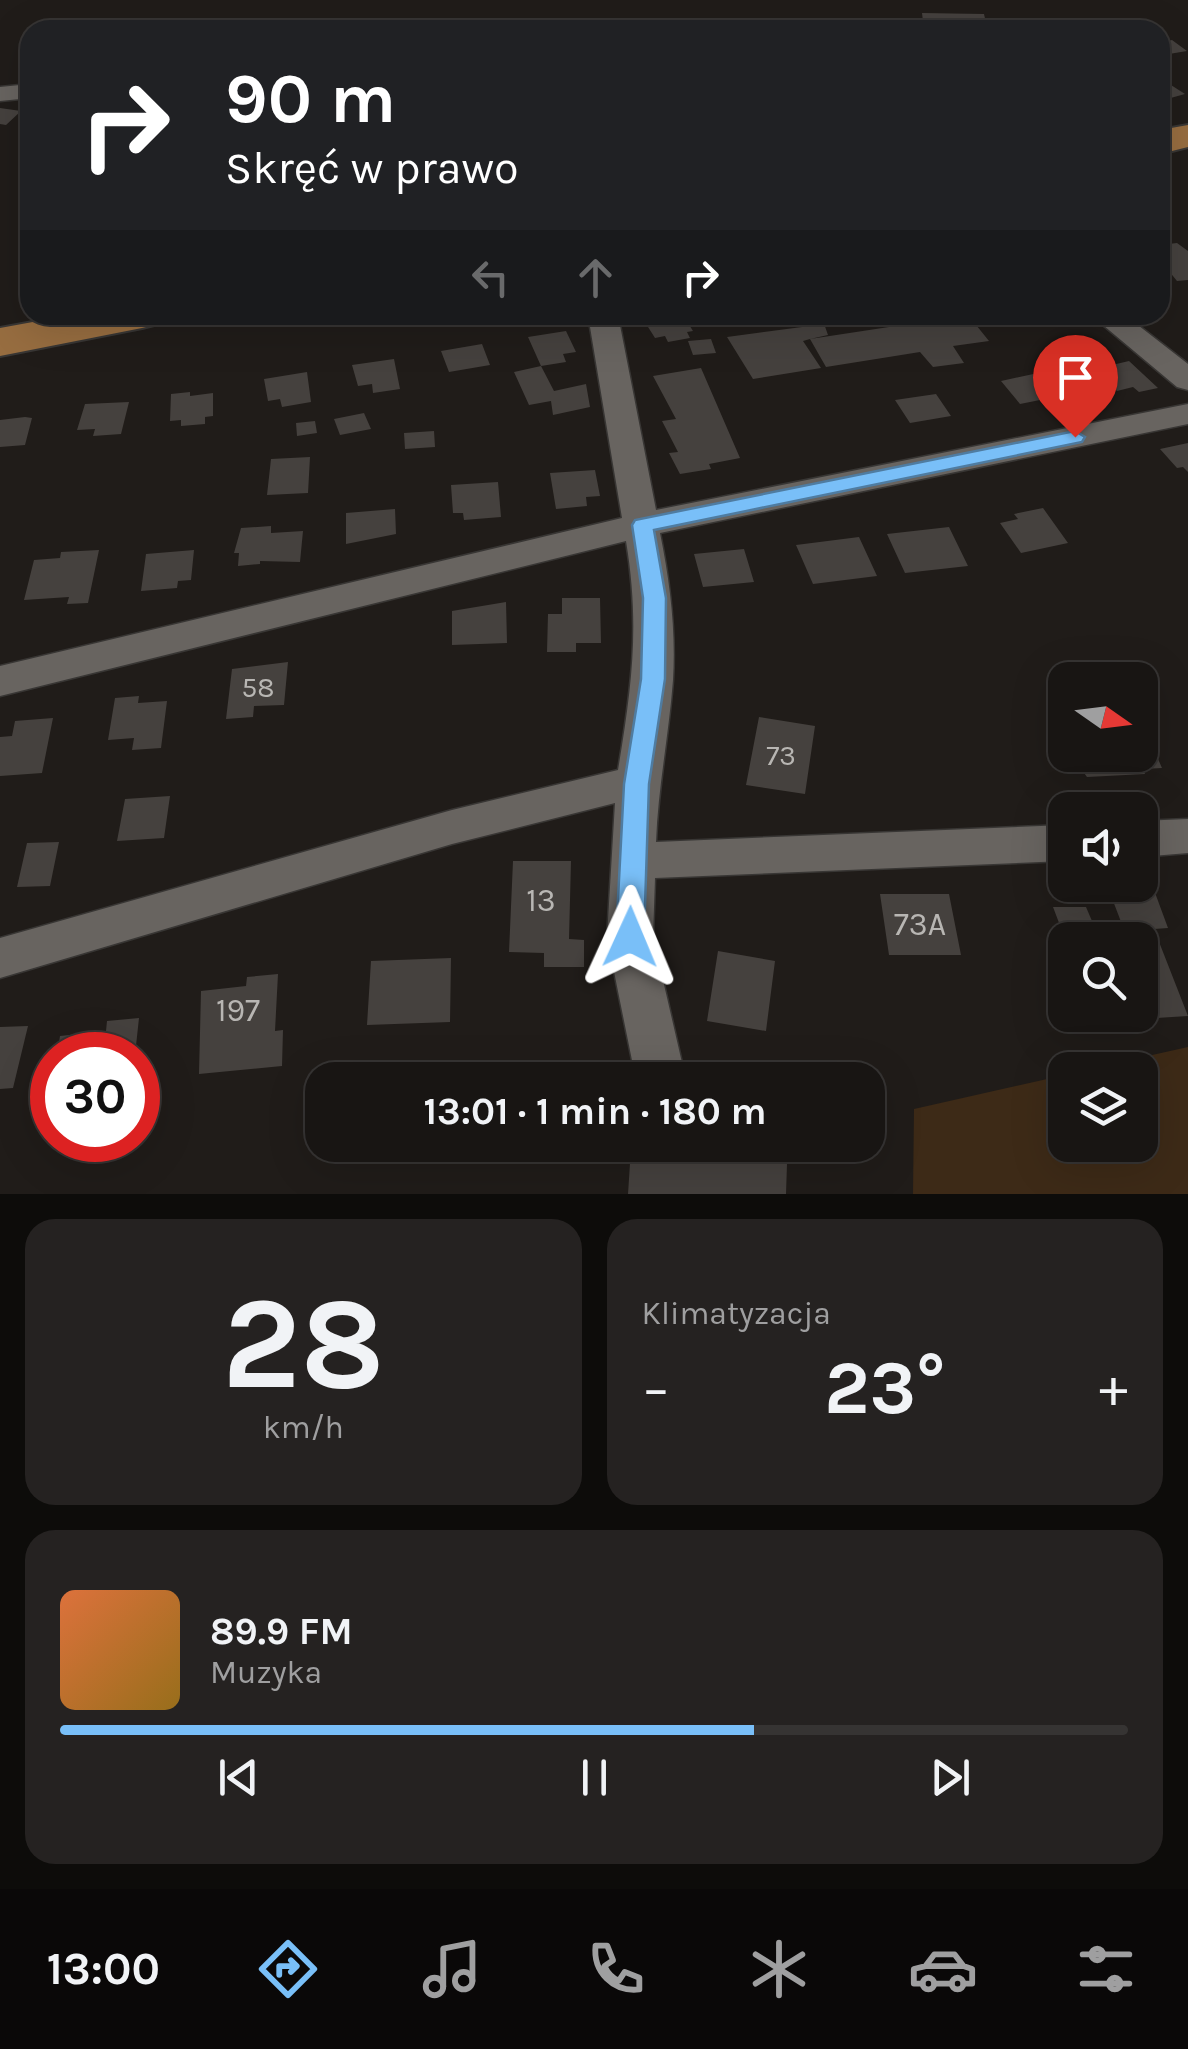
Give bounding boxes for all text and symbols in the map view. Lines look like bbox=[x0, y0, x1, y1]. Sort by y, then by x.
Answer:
text: 90 m bbox=[225, 58, 396, 140]
icon: right bbox=[60, 60, 190, 190]
text: Skręć w prawo bbox=[225, 142, 519, 194]
icon: left bbox=[463, 250, 518, 305]
icon: ahead bbox=[568, 250, 623, 305]
icon: right bbox=[673, 250, 728, 305]
pin bbox=[1033, 335, 1118, 438]
icon: arrive bbox=[1048, 350, 1103, 405]
north arrow bbox=[1048, 662, 1158, 772]
map controls bbox=[1048, 662, 1158, 1162]
house number: 58 bbox=[241, 671, 275, 704]
house number: 73 bbox=[766, 739, 796, 772]
button: sound bbox=[1048, 792, 1158, 902]
house number: 13 bbox=[526, 882, 556, 919]
position arrow bbox=[578, 885, 682, 989]
house number: 73A bbox=[894, 906, 946, 943]
button: search bbox=[1048, 922, 1158, 1032]
house number: 197 bbox=[216, 992, 260, 1029]
speed limit sign: 30 bbox=[30, 1032, 160, 1162]
button: layers bbox=[1048, 1052, 1158, 1162]
text: 13:01 · 1 min · 180 m bbox=[424, 1089, 767, 1134]
text: 28 bbox=[222, 1268, 385, 1420]
text: Klimatyzacja bbox=[642, 1295, 831, 1332]
text: 23° bbox=[824, 1344, 945, 1432]
text: − bbox=[642, 1356, 670, 1420]
text: + bbox=[1099, 1356, 1128, 1420]
text: km/h bbox=[263, 1409, 344, 1446]
text: 89.9 FM bbox=[210, 1609, 353, 1654]
text: Muzyka bbox=[210, 1654, 322, 1691]
icon: previous bbox=[211, 1750, 266, 1805]
icon: pause bbox=[567, 1750, 622, 1805]
icon: next bbox=[923, 1750, 978, 1805]
icon: directions bbox=[253, 1934, 323, 2004]
icon: music bbox=[417, 1934, 487, 2004]
icon: phone bbox=[581, 1934, 651, 2004]
icon: climate bbox=[744, 1934, 814, 2004]
icon: car bbox=[908, 1934, 978, 2004]
icon: filters bbox=[1071, 1934, 1141, 2004]
text: 13:00 bbox=[47, 1943, 160, 1995]

